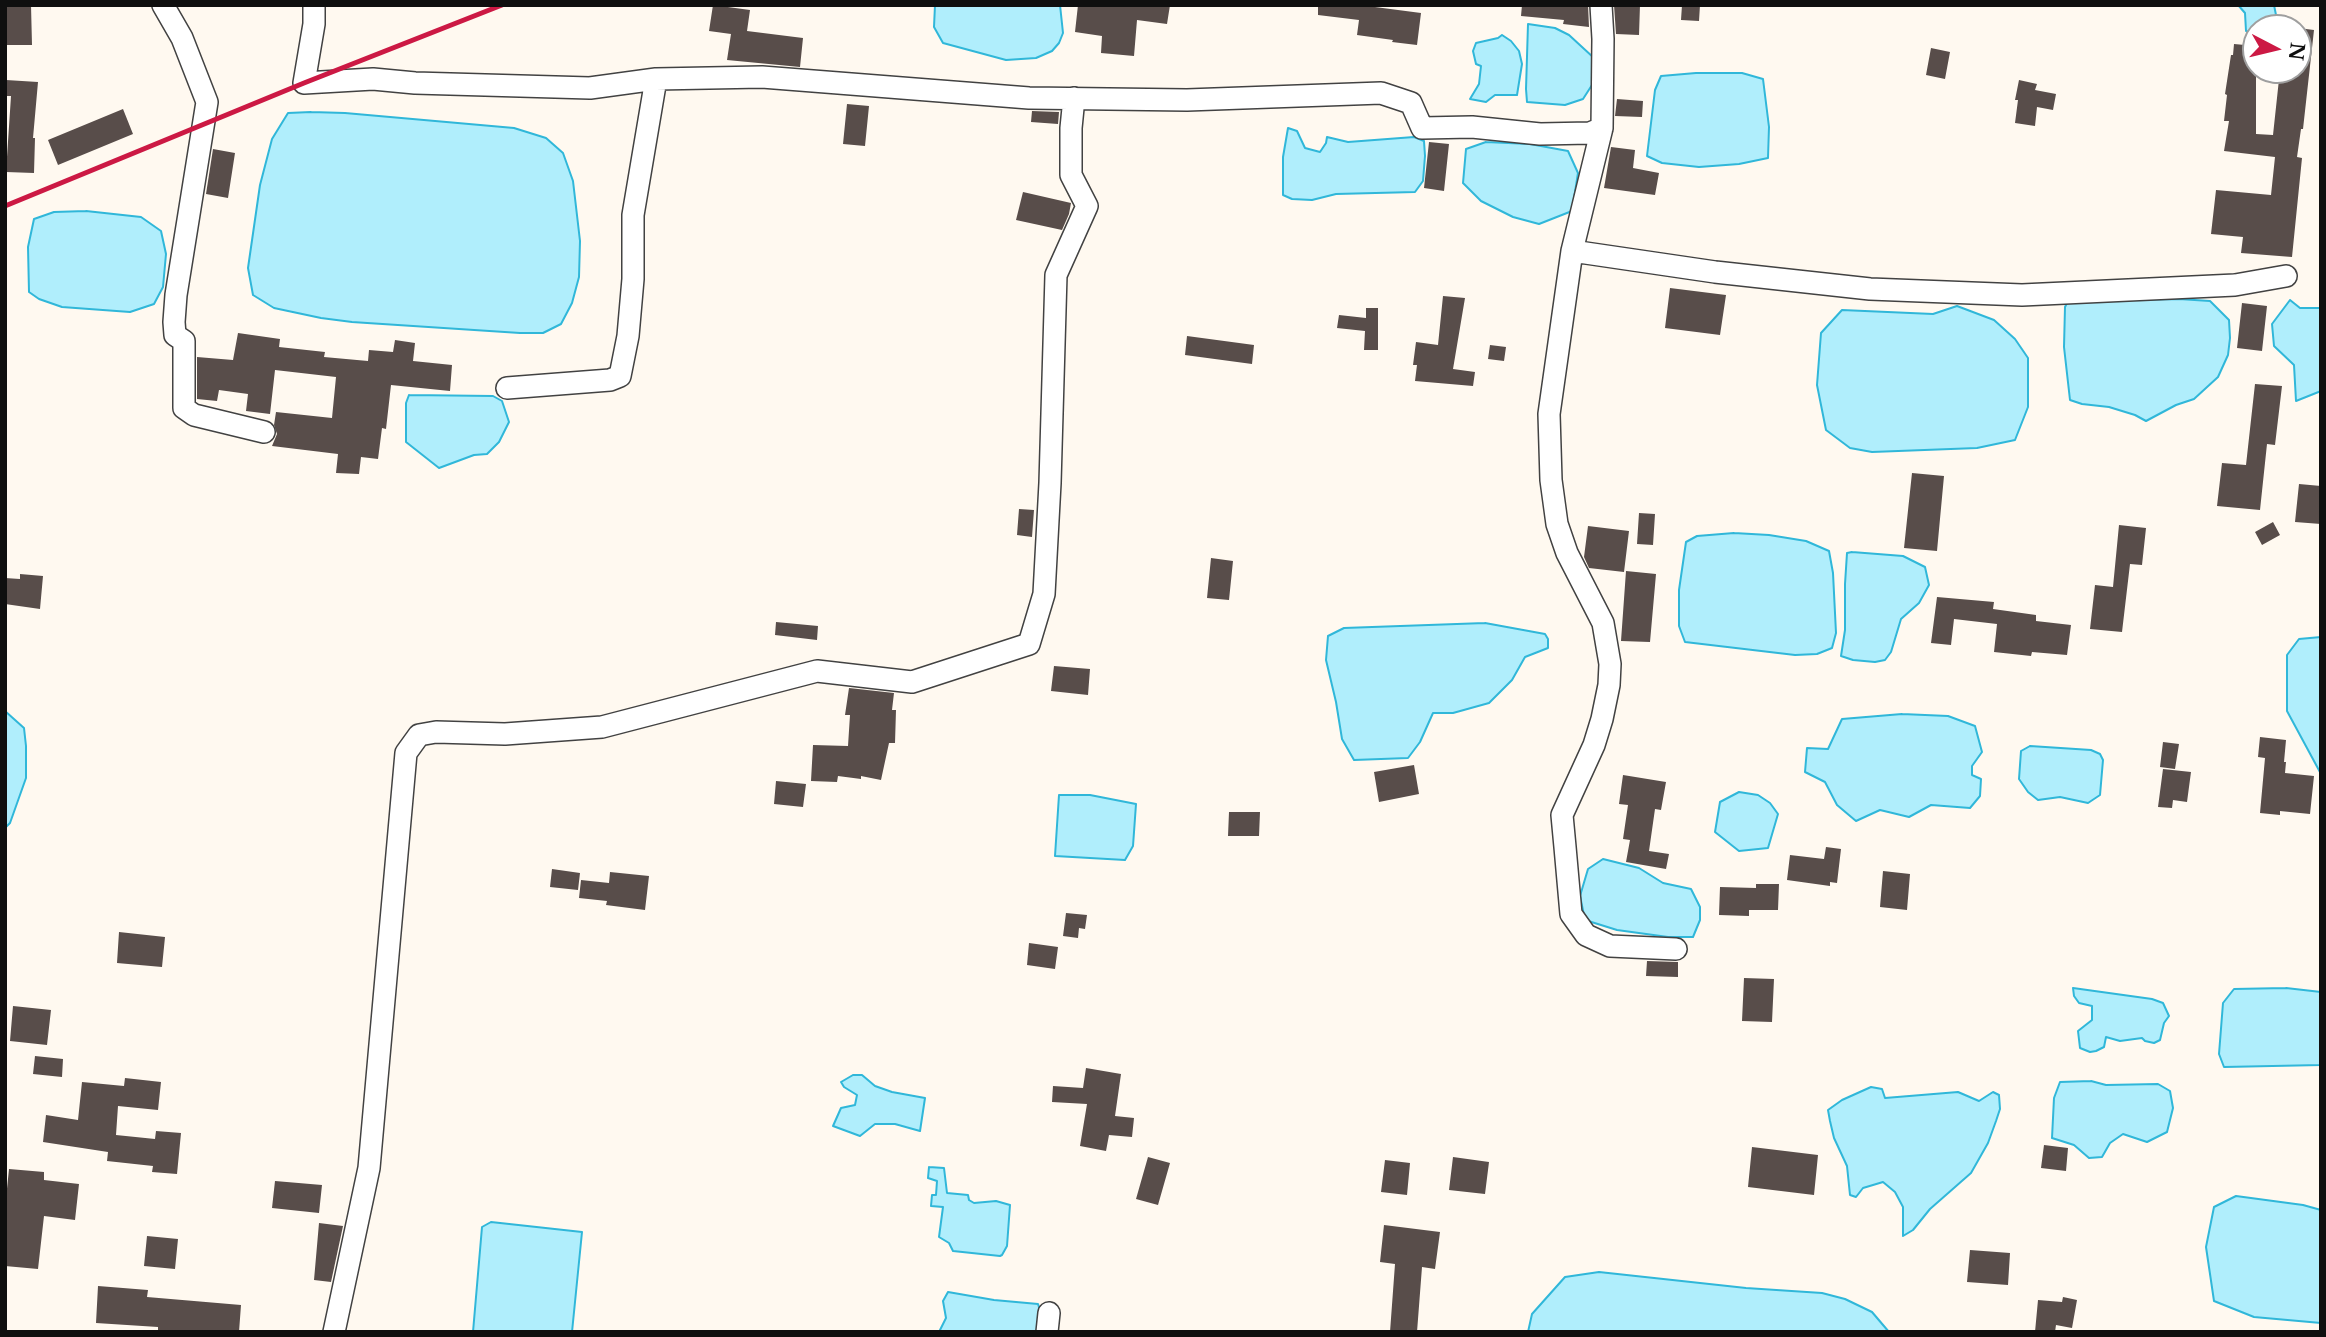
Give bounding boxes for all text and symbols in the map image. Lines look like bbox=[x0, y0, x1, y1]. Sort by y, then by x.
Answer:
north arrow bbox=[2242, 14, 2312, 84]
text: N bbox=[2284, 41, 2309, 62]

